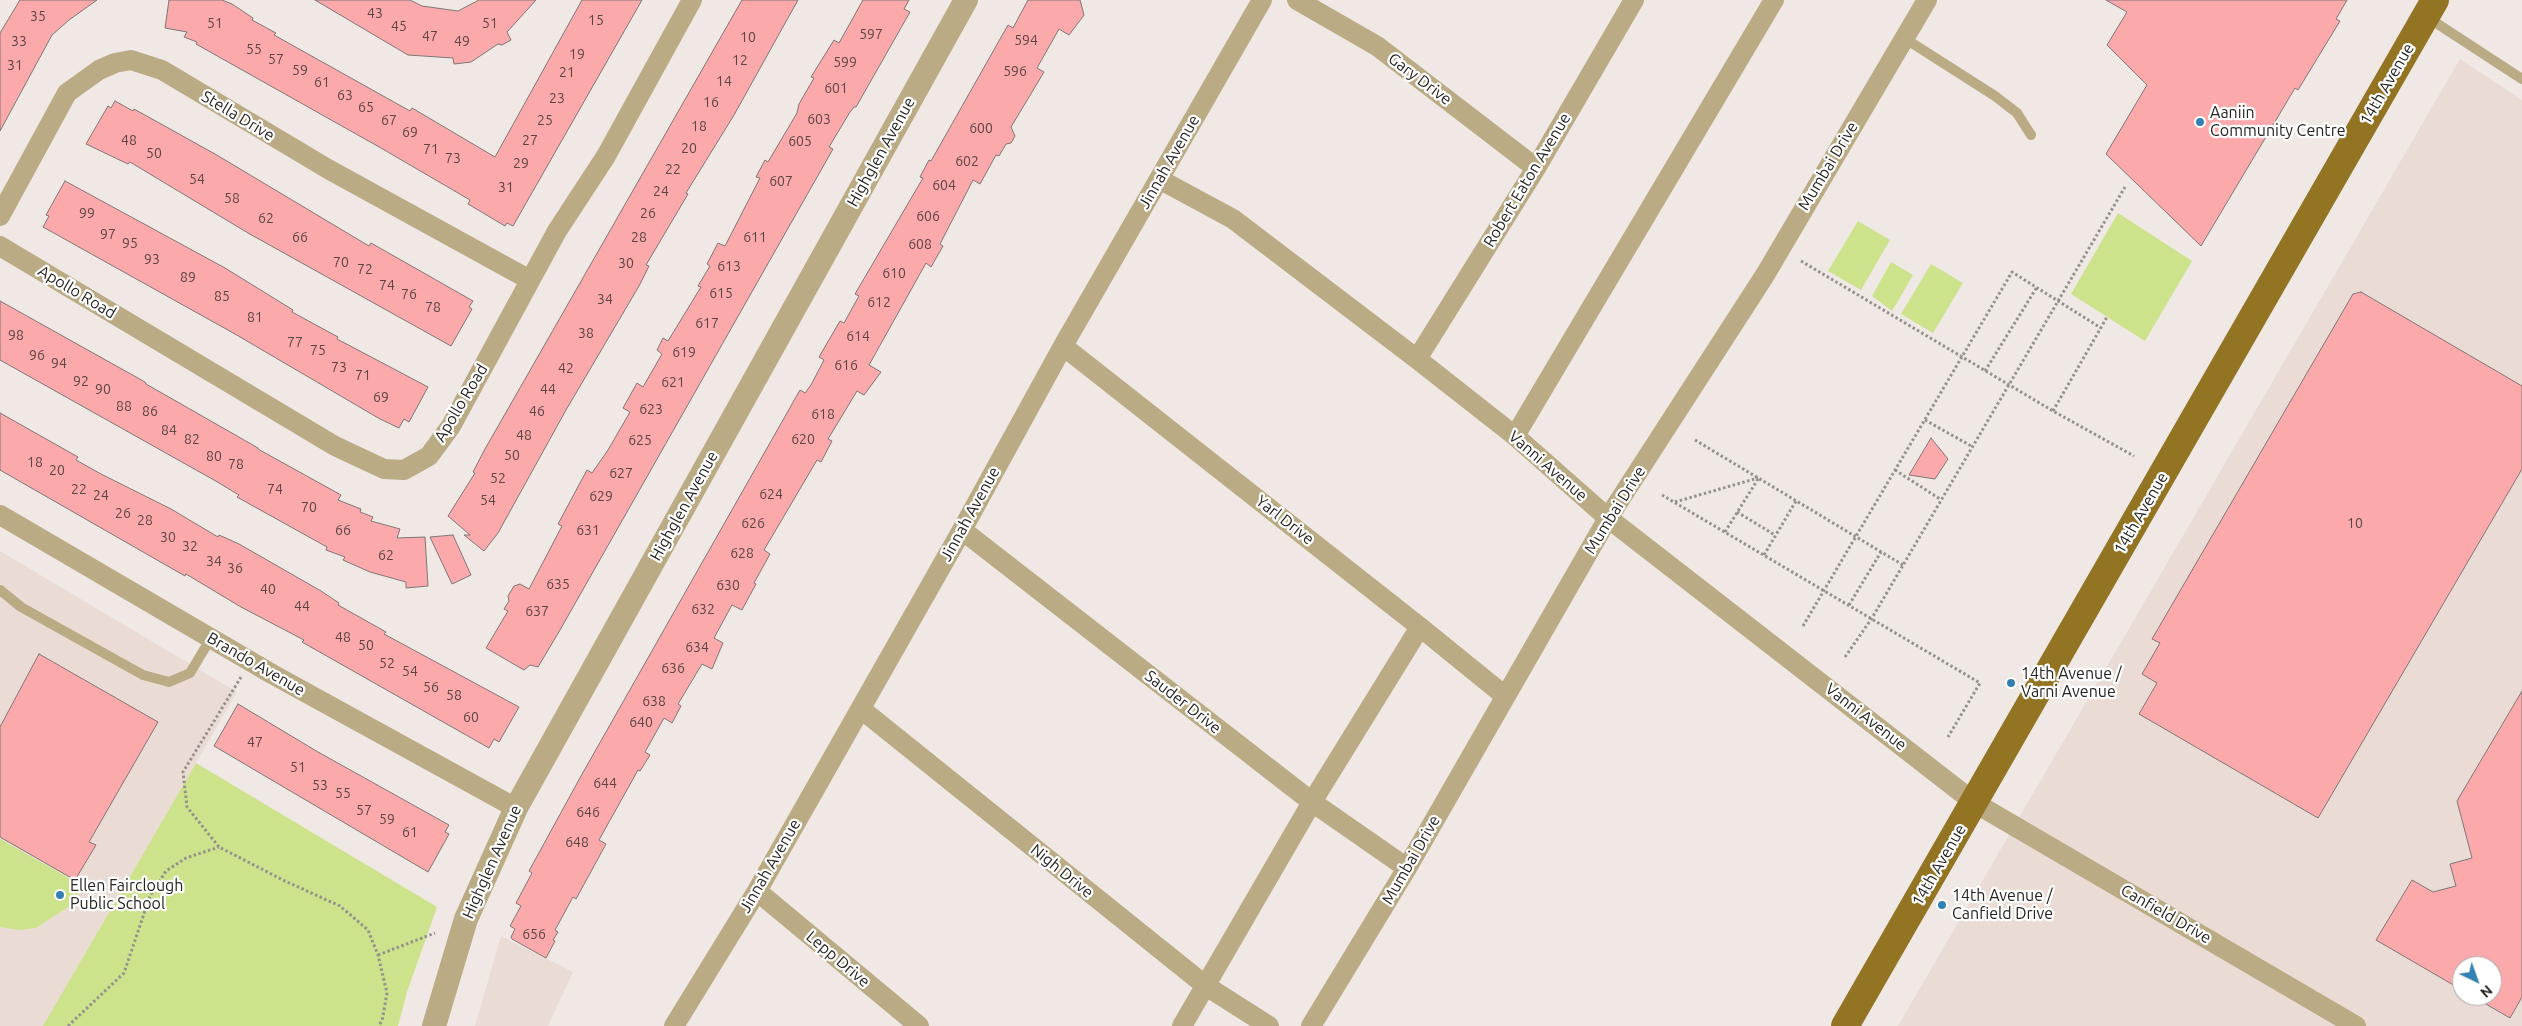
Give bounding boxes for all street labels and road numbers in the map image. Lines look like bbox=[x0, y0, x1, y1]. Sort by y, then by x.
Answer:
street label: 14th Avenue bbox=[2356, 40, 2418, 128]
street label: Gary Drive bbox=[1384, 49, 1456, 109]
street label: Stella Drive bbox=[198, 87, 278, 145]
street label: Highglen Avenue bbox=[843, 94, 919, 210]
street label: Robert Eaton Avenue bbox=[1479, 109, 1575, 251]
street label: Jinnah Avenue bbox=[1134, 112, 1204, 212]
street label: Mumbai Drive bbox=[1794, 118, 1862, 214]
street label: Apollo Road bbox=[35, 261, 119, 323]
street label: Apollo Road bbox=[430, 361, 492, 445]
street label: Vanni Avenue bbox=[1505, 427, 1591, 505]
street label: Highglen Avenue bbox=[646, 448, 722, 564]
street label: Jinnah Avenue bbox=[936, 463, 1004, 565]
street label: Mumbai Drive bbox=[1580, 463, 1650, 557]
street label: 14th Avenue bbox=[2110, 469, 2172, 557]
street label: Yarl Drive bbox=[1252, 491, 1318, 549]
street label: Brando Avenue bbox=[204, 628, 308, 700]
street label: Sauder Drive bbox=[1141, 666, 1225, 738]
street label: Vanni Avenue bbox=[1822, 679, 1910, 755]
street label: Highglen Avenue bbox=[458, 802, 526, 922]
street label: Mumbai Drive bbox=[1378, 812, 1444, 908]
street label: Jinnah Avenue bbox=[735, 816, 805, 916]
street label: 14th Avenue bbox=[1908, 821, 1970, 909]
street label: Nigh Drive bbox=[1027, 840, 1097, 902]
street label: Canfield Drive bbox=[2117, 880, 2215, 948]
street label: Lepp Drive bbox=[802, 927, 874, 991]

